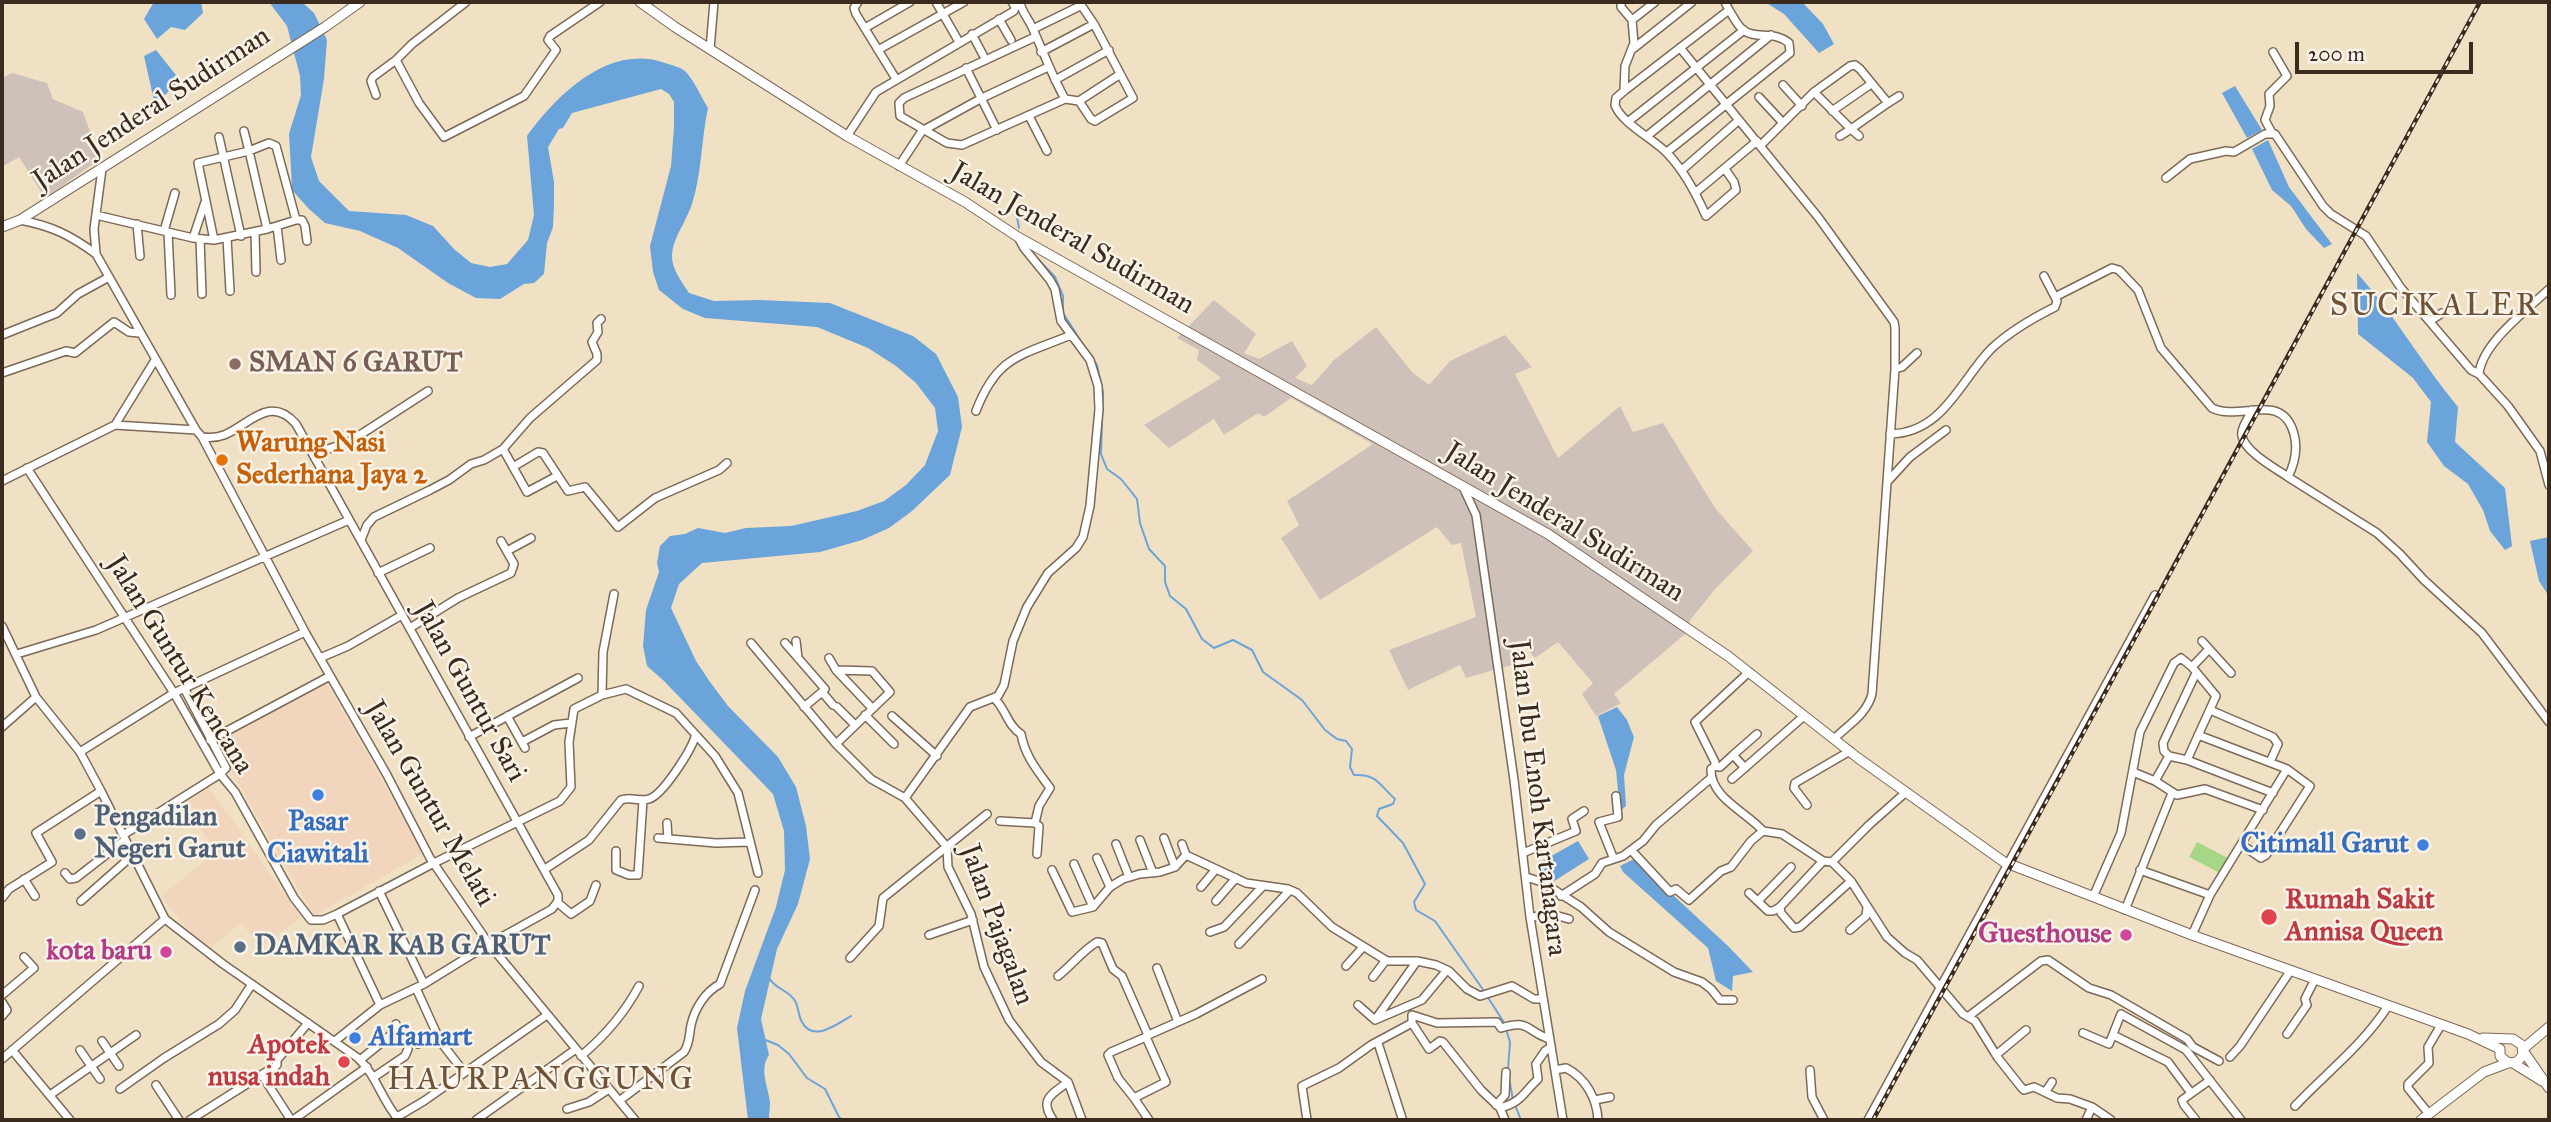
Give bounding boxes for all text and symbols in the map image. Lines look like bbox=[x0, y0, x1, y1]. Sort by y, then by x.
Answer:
street label: Jalan Jenderal Sudirman bbox=[27, 20, 277, 198]
scale bar bbox=[2299, 28, 2478, 72]
text: 200 m bbox=[2308, 41, 2365, 67]
street label: Jalan Jenderal Sudirman bbox=[944, 155, 1200, 323]
district label: SUCIKALER bbox=[2331, 288, 2539, 326]
place label: SMAN 6 GARUT bbox=[249, 347, 462, 381]
marker: SMAN 6 GARUT bbox=[227, 356, 243, 372]
place label: Warung Nasi Sederhana Jaya 2 bbox=[236, 427, 427, 493]
street label: Jalan Jenderal Sudirman bbox=[1438, 436, 1690, 610]
marker: Warung Nasi Sederhana Jaya 2 bbox=[214, 452, 230, 468]
street label: Jalan Guntur Kencana bbox=[98, 549, 260, 781]
street label: Jalan Guntur Sari bbox=[406, 596, 532, 788]
street label: Jalan Ibu Enoh Kartanagara bbox=[1501, 638, 1573, 958]
street label: Jalan Guntur Melati bbox=[356, 695, 502, 913]
marker: Pasar Ciawitali bbox=[310, 787, 326, 803]
place label: Pengadilan Negeri Garut bbox=[94, 801, 246, 867]
place label: Pasar Ciawitali bbox=[267, 806, 369, 872]
marker: Pengadilan Negeri Garut bbox=[72, 826, 88, 842]
place label: Citimall Garut bbox=[2240, 828, 2409, 862]
marker: Citimall Garut bbox=[2415, 837, 2431, 853]
street label: Jalan Pajagalan bbox=[951, 840, 1041, 1010]
place label: Rumah Sakit Annisa Queen bbox=[2285, 884, 2443, 950]
marker: Rumah Sakit Annisa Queen bbox=[2259, 907, 2279, 927]
place label: Guesthouse bbox=[1978, 918, 2112, 952]
marker: Guesthouse bbox=[2118, 927, 2134, 943]
place label: DAMKAR KAB GARUT bbox=[254, 930, 550, 964]
place label: kota baru bbox=[46, 935, 152, 969]
marker: DAMKAR KAB GARUT bbox=[232, 939, 248, 955]
marker: kota baru bbox=[158, 944, 174, 960]
place label: Alfamart bbox=[369, 1021, 472, 1055]
place label: Apotek nusa indah bbox=[208, 1029, 330, 1095]
marker: Alfamart bbox=[347, 1030, 363, 1046]
marker: Apotek nusa indah bbox=[336, 1054, 352, 1070]
district label: HAURPANGGUNG bbox=[389, 1062, 693, 1100]

